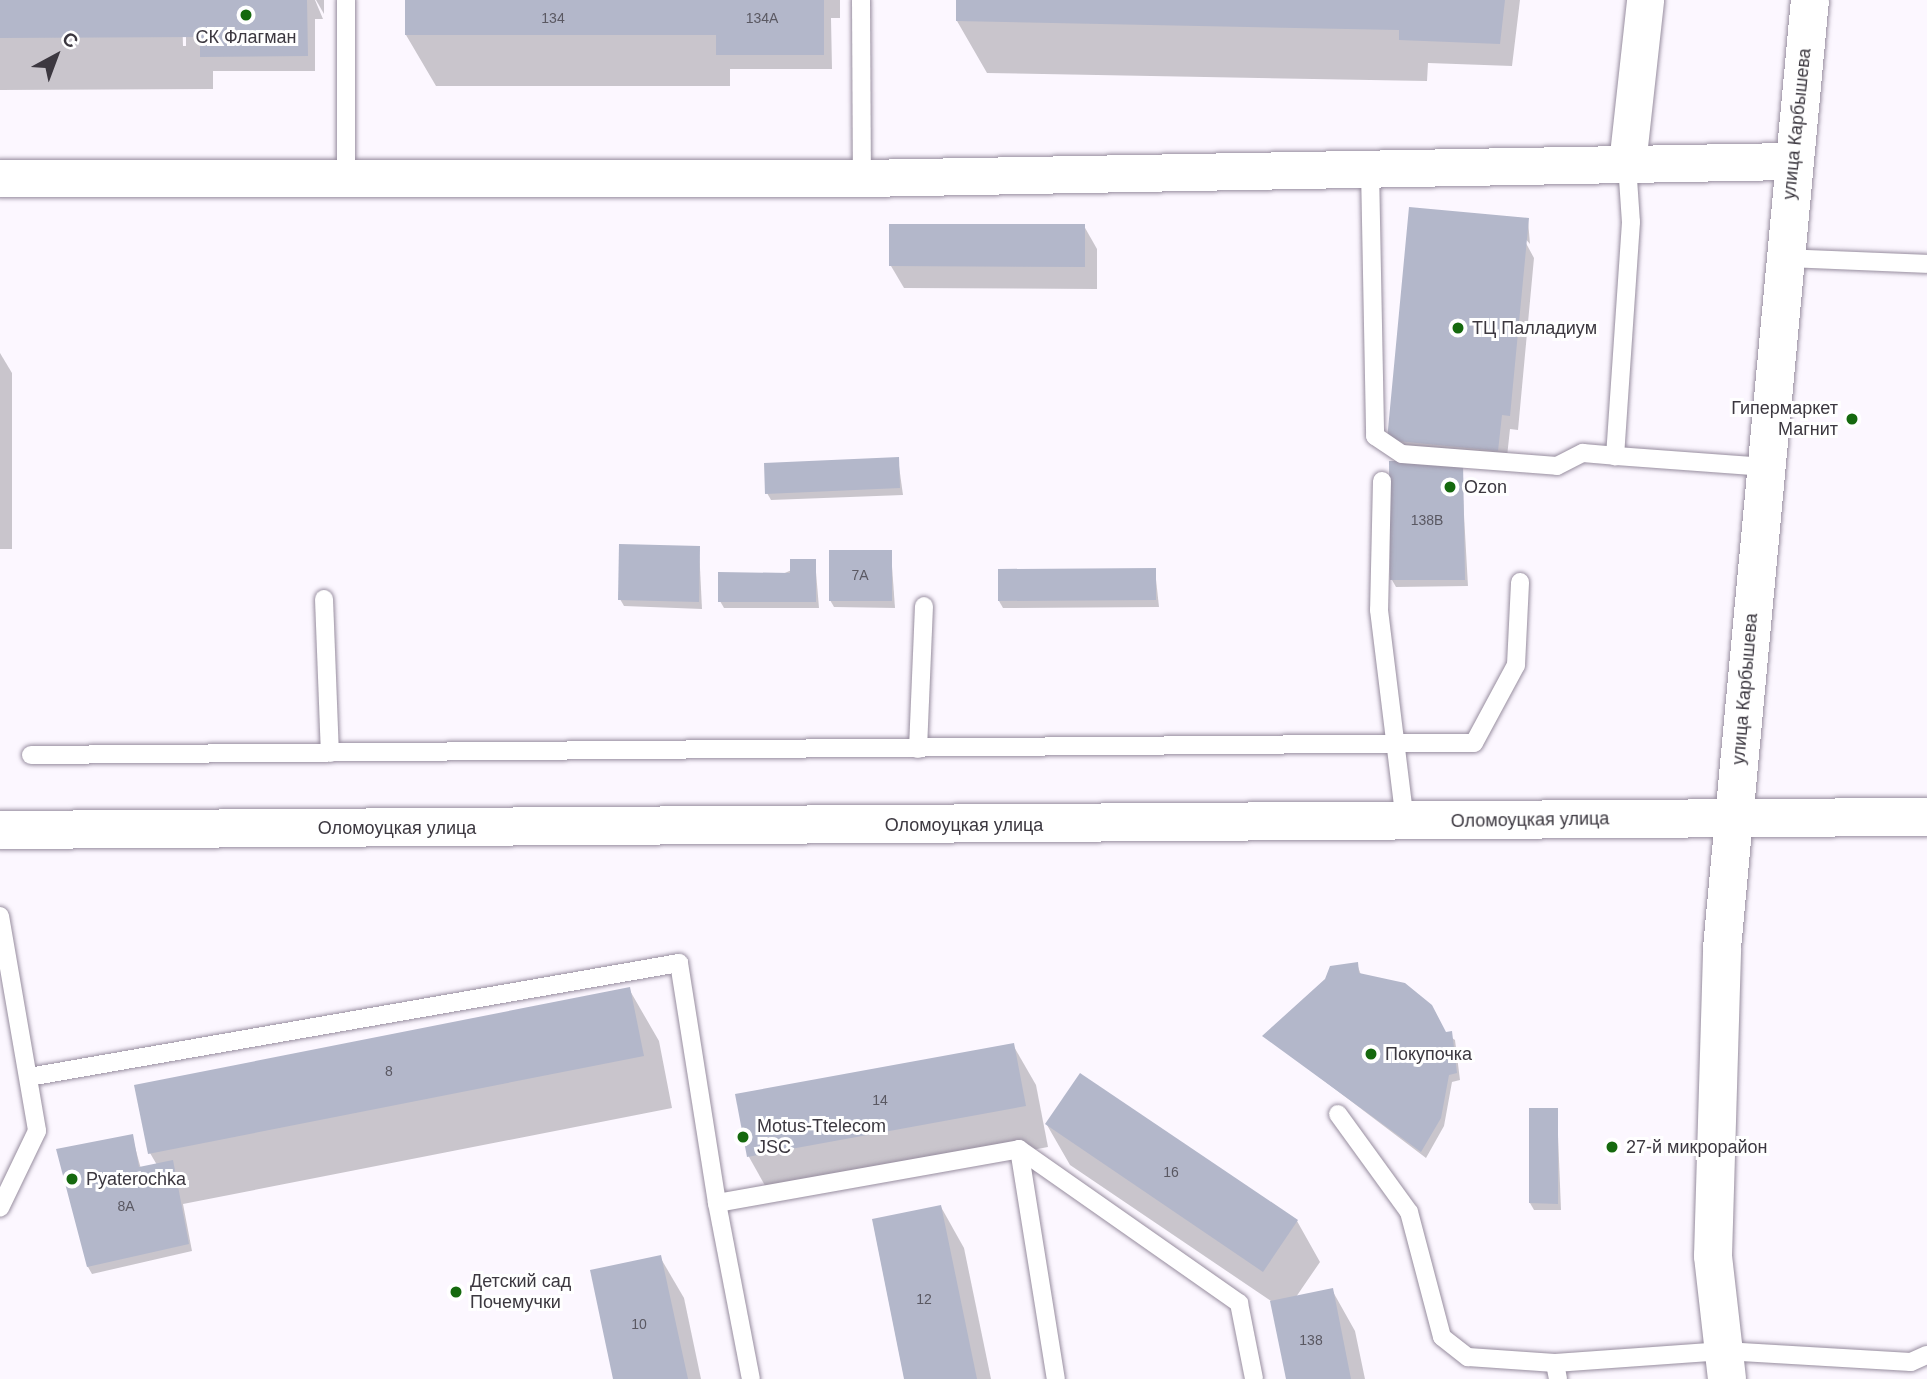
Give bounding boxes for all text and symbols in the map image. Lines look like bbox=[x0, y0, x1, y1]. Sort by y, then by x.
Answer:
marker: СК Флагман bbox=[238, 7, 254, 23]
house number: 134 bbox=[541, 10, 565, 26]
house number: 134А bbox=[746, 10, 778, 26]
north arrow bbox=[21, 21, 91, 91]
place label: СК Флагман bbox=[196, 26, 296, 48]
text: С bbox=[58, 27, 82, 52]
street label: улица Карбышева bbox=[1778, 47, 1816, 201]
place label: ТЦ Палладиум bbox=[1472, 317, 1597, 339]
marker: ТЦ Палладиум bbox=[1450, 320, 1466, 336]
place label: Гипермаркет Магнит bbox=[1731, 398, 1838, 440]
marker: Гипермаркет Магнит bbox=[1844, 411, 1860, 427]
place label: Ozon bbox=[1464, 476, 1507, 498]
marker: Ozon bbox=[1442, 479, 1458, 495]
house number: 138В bbox=[1411, 512, 1443, 528]
house number: 7А bbox=[851, 567, 869, 583]
street label: улица Карбышева bbox=[1728, 612, 1762, 766]
street label: Оломоуцкая улица bbox=[1451, 808, 1609, 832]
street label: Оломоуцкая улица bbox=[885, 814, 1043, 836]
street label: Оломоуцкая улица bbox=[318, 817, 476, 839]
place label: Покупочка bbox=[1385, 1043, 1472, 1065]
marker: Покупочка bbox=[1363, 1046, 1379, 1062]
house number: 8 bbox=[385, 1063, 393, 1079]
house number: 14 bbox=[872, 1092, 888, 1108]
place label: Motus-Ttelecom JSC bbox=[757, 1116, 886, 1158]
marker: Motus-Ttelecom JSC bbox=[735, 1129, 751, 1145]
place label: 27-й микрорайон bbox=[1626, 1136, 1767, 1158]
marker: 27-й микрорайон bbox=[1604, 1139, 1620, 1155]
house number: 16 bbox=[1163, 1164, 1179, 1180]
place label: Pyaterochka bbox=[86, 1168, 186, 1190]
marker: Pyaterochka bbox=[64, 1171, 80, 1187]
house number: 8А bbox=[117, 1198, 135, 1214]
place label: Детский сад Почемучки bbox=[470, 1271, 571, 1314]
marker: Детский сад Почемучки bbox=[448, 1284, 464, 1300]
house number: 12 bbox=[916, 1291, 932, 1307]
house number: 10 bbox=[631, 1316, 647, 1332]
house number: 138 bbox=[1299, 1332, 1323, 1348]

